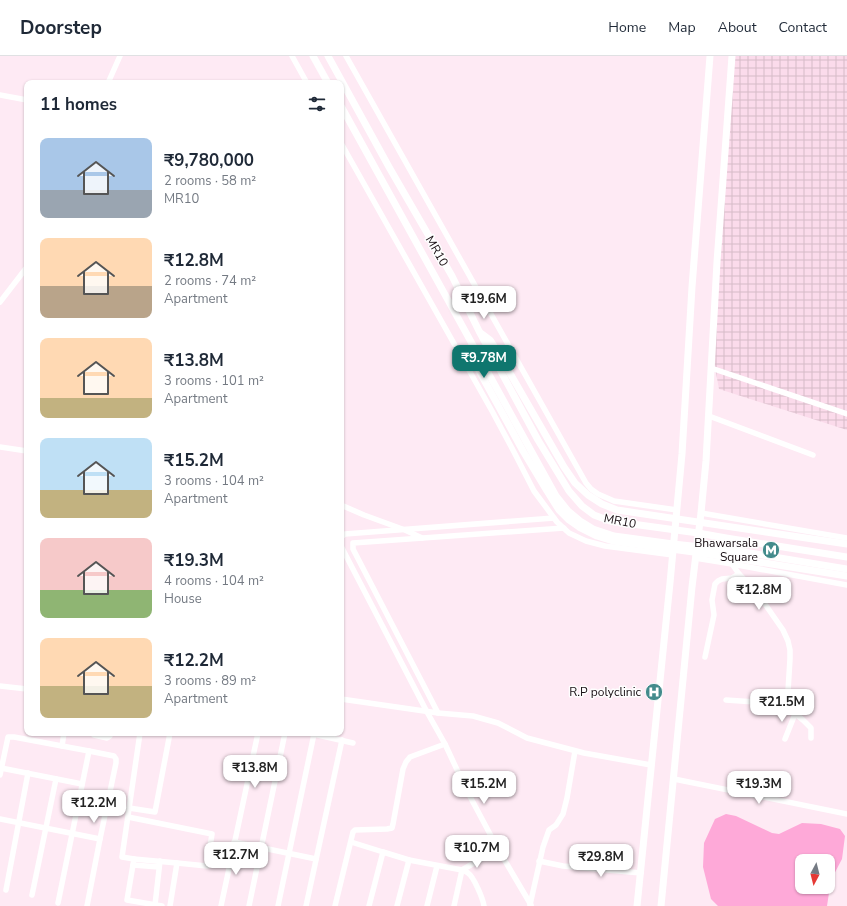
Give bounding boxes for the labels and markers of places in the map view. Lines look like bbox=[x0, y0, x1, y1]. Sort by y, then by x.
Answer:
pin: ₹19.6M bbox=[451, 286, 517, 320]
pin: ₹9.78M bbox=[451, 345, 517, 379]
place label: Bhawarsala Square bbox=[694, 535, 758, 565]
metro station icon: Bhawarsala Square bbox=[761, 540, 781, 560]
pin: ₹12.8M bbox=[726, 577, 792, 611]
hospital icon: R.P polyclinic bbox=[644, 682, 664, 702]
place label: R.P polyclinic bbox=[569, 684, 641, 700]
pin: ₹21.5M bbox=[749, 689, 815, 723]
pin: ₹13.8M bbox=[222, 755, 288, 789]
pin: ₹15.2M bbox=[451, 771, 517, 805]
pin: ₹19.3M bbox=[726, 771, 792, 805]
pin: ₹12.2M bbox=[61, 790, 127, 824]
pin: ₹10.7M bbox=[444, 835, 510, 869]
pin: ₹12.7M bbox=[203, 842, 269, 876]
pin: ₹29.8M bbox=[568, 844, 634, 878]

